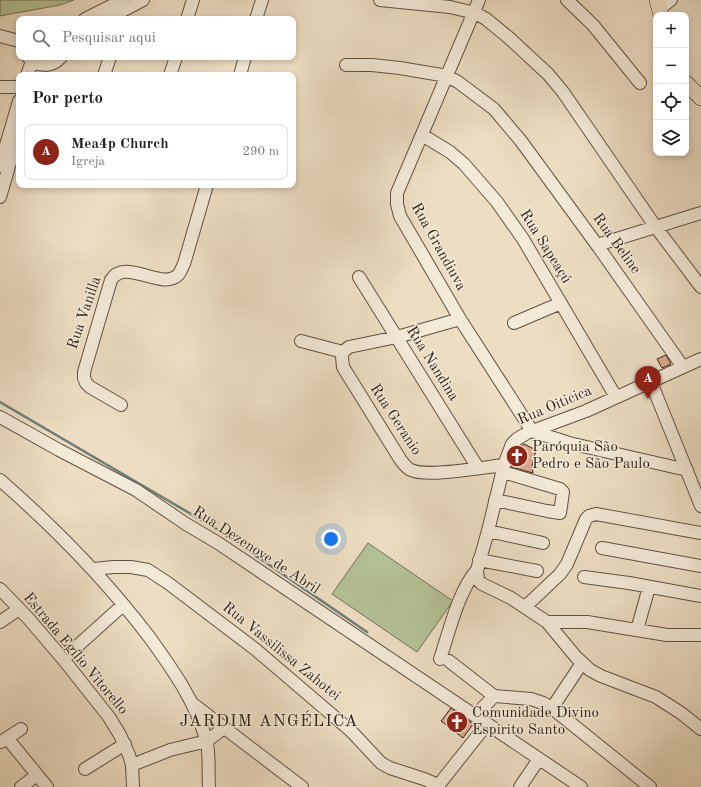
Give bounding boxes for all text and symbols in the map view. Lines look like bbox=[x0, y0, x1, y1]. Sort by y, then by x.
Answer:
map controls bbox=[653, 12, 689, 156]
button: + bbox=[653, 12, 689, 48]
search box bbox=[16, 16, 296, 60]
icon: search bbox=[30, 27, 52, 49]
text: Pesquisar aqui bbox=[62, 31, 156, 46]
button: − bbox=[653, 48, 689, 84]
button: locate bbox=[653, 84, 689, 120]
text: Por perto bbox=[32, 90, 103, 107]
button: layers bbox=[653, 120, 689, 156]
text: Mea4p Church bbox=[71, 137, 169, 152]
text: A bbox=[41, 145, 51, 158]
text: 290 m bbox=[242, 145, 279, 158]
text: Igreja bbox=[71, 155, 105, 168]
street label: Rua Grandiuva bbox=[408, 201, 469, 294]
street label: Rua Sapeaçú bbox=[516, 208, 574, 286]
street label: Rua Beline bbox=[589, 211, 643, 277]
street label: Rua Vanilla bbox=[66, 274, 105, 351]
street label: Rua Nandina bbox=[403, 324, 461, 404]
pin: A bbox=[635, 366, 661, 399]
street label: Rua Geranio bbox=[367, 382, 423, 458]
street label: Rua Oiticica bbox=[516, 383, 595, 428]
place label: Paróquia São Pedro e São Paulo bbox=[532, 440, 650, 472]
church icon: Paróquia São Pedro e São Paulo bbox=[504, 443, 530, 469]
street label: Rua Dezenove de Abril bbox=[190, 504, 322, 598]
your location bbox=[321, 529, 341, 549]
street label: Estrada Egílio Vitorello bbox=[20, 590, 130, 718]
street label: Rua Vassilissa Zahotei bbox=[219, 600, 343, 704]
place label: Comunidade Divino Espirito Santo bbox=[472, 706, 599, 738]
church icon: Comunidade Divino Espirito Santo bbox=[444, 709, 470, 735]
district label: JARDIM ANGÉLICA bbox=[180, 710, 358, 730]

